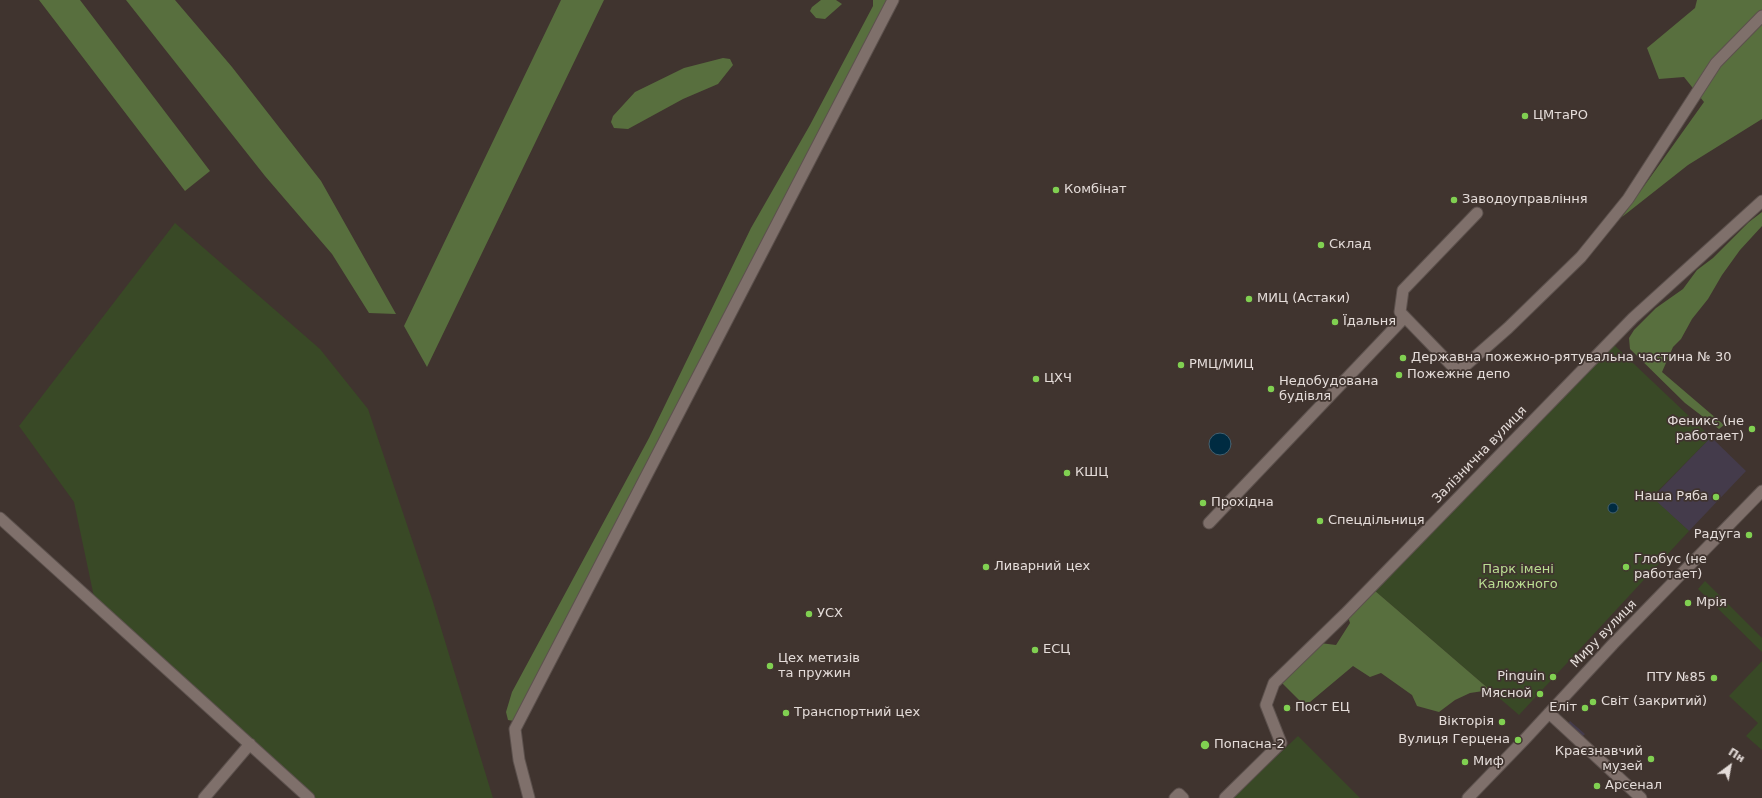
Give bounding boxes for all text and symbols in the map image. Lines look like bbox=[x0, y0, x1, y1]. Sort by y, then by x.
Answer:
place label: ЦМтаРО bbox=[1533, 108, 1588, 124]
marker: ЦМтаРО bbox=[1520, 111, 1530, 121]
place label: Комбінат bbox=[1064, 182, 1127, 198]
marker: Комбінат bbox=[1051, 185, 1061, 195]
place label: Заводоуправління bbox=[1462, 192, 1588, 208]
marker: Заводоуправління bbox=[1449, 195, 1459, 205]
place label: Склад bbox=[1329, 237, 1371, 253]
marker: Склад bbox=[1316, 240, 1326, 250]
place label: МИЦ (Астаки) bbox=[1257, 291, 1350, 307]
marker: МИЦ (Астаки) bbox=[1244, 294, 1254, 304]
place label: Їдальня bbox=[1343, 314, 1396, 330]
marker: Їдальня bbox=[1330, 317, 1340, 327]
place label: Державна пожежно-рятувальна частина № 30 bbox=[1411, 350, 1732, 366]
marker: Державна пожежно-рятувальна частина № 30 bbox=[1398, 353, 1408, 363]
place label: РМЦ/МИЦ bbox=[1189, 357, 1254, 373]
marker: РМЦ/МИЦ bbox=[1176, 360, 1186, 370]
place label: Пожежне депо bbox=[1407, 367, 1510, 383]
marker: Пожежне депо bbox=[1394, 370, 1404, 380]
place label: ЦХЧ bbox=[1044, 371, 1072, 387]
marker: ЦХЧ bbox=[1031, 374, 1041, 384]
place label: Недобудована будівля bbox=[1279, 374, 1378, 405]
marker: Недобудована будівля bbox=[1266, 384, 1276, 394]
street label: Залізнична вулиця bbox=[1430, 403, 1530, 507]
place label: Феникс (не работает) bbox=[1667, 414, 1744, 445]
marker: Феникс (не работает) bbox=[1747, 424, 1757, 434]
place label: КШЦ bbox=[1075, 465, 1108, 481]
marker: КШЦ bbox=[1062, 468, 1072, 478]
place label: Наша Ряба bbox=[1635, 489, 1708, 505]
marker: Наша Ряба bbox=[1711, 492, 1721, 502]
place label: Прохідна bbox=[1211, 495, 1274, 511]
marker: Прохідна bbox=[1198, 498, 1208, 508]
place label: Спецдільниця bbox=[1328, 513, 1425, 529]
marker: Спецдільниця bbox=[1315, 516, 1325, 526]
place label: Радуга bbox=[1694, 527, 1741, 543]
marker: Радуга bbox=[1744, 530, 1754, 540]
place label: Глобус (не работает) bbox=[1634, 552, 1707, 583]
place label: Ливарний цех bbox=[994, 559, 1090, 575]
marker: Ливарний цех bbox=[981, 562, 991, 572]
park label: Парк імені Калюжного bbox=[1478, 562, 1558, 593]
marker: Глобус (не работает) bbox=[1621, 562, 1631, 572]
place label: Мрія bbox=[1696, 595, 1727, 611]
street label: Миру вулиця bbox=[1568, 597, 1640, 671]
marker: Мрія bbox=[1683, 598, 1693, 608]
place label: УСХ bbox=[817, 606, 843, 622]
marker: УСХ bbox=[804, 609, 814, 619]
place label: ЕСЦ bbox=[1043, 642, 1070, 658]
marker: ЕСЦ bbox=[1030, 645, 1040, 655]
place label: Цех метизів та пружин bbox=[778, 651, 860, 682]
marker: Цех метизів та пружин bbox=[765, 661, 775, 671]
place label: Pinguin bbox=[1497, 669, 1545, 685]
place label: ПТУ №85 bbox=[1646, 670, 1706, 686]
marker: Pinguin bbox=[1548, 672, 1558, 682]
marker: ПТУ №85 bbox=[1709, 673, 1719, 683]
place label: Мясной bbox=[1481, 686, 1532, 702]
marker: Мясной bbox=[1535, 689, 1545, 699]
place label: Світ (закритий) bbox=[1601, 694, 1707, 710]
marker: Світ (закритий) bbox=[1588, 697, 1598, 707]
place label: Пост ЕЦ bbox=[1295, 700, 1350, 716]
place label: Еліт bbox=[1549, 700, 1577, 716]
marker: Пост ЕЦ bbox=[1282, 703, 1292, 713]
marker: Еліт bbox=[1580, 703, 1590, 713]
place label: Транспортний цех bbox=[794, 705, 920, 721]
marker: Транспортний цех bbox=[781, 708, 791, 718]
place label: Вікторія bbox=[1438, 714, 1494, 730]
marker: Вікторія bbox=[1497, 717, 1507, 727]
place label: Вулиця Герцена bbox=[1398, 732, 1510, 748]
marker: Вулиця Герцена bbox=[1513, 735, 1523, 745]
place label: Попасна-2 bbox=[1214, 737, 1285, 753]
marker: Попасна-2 bbox=[1199, 739, 1211, 751]
place label: Краєзнавчий музей bbox=[1555, 744, 1643, 775]
text: Пн bbox=[1726, 745, 1747, 765]
north arrow bbox=[1710, 746, 1750, 786]
place label: Миф bbox=[1473, 754, 1504, 770]
marker: Краєзнавчий музей bbox=[1646, 754, 1656, 764]
marker: Миф bbox=[1460, 757, 1470, 767]
place label: Арсенал bbox=[1605, 778, 1662, 794]
marker: Арсенал bbox=[1592, 781, 1602, 791]

